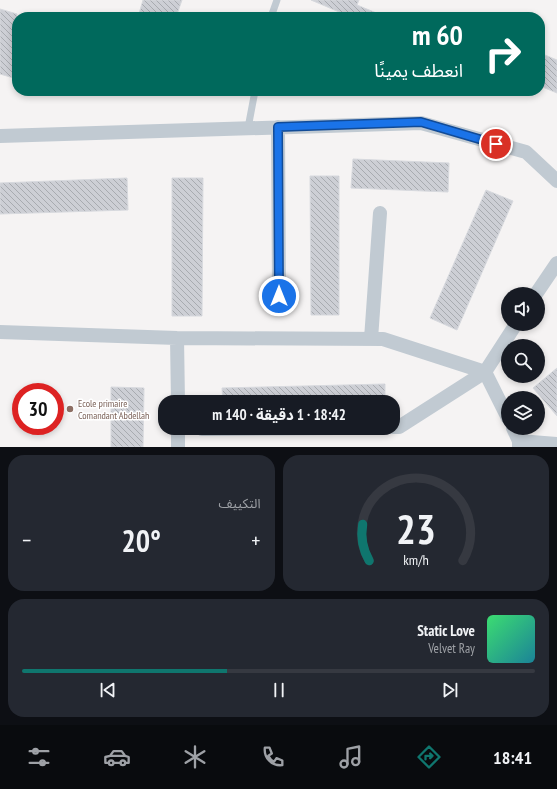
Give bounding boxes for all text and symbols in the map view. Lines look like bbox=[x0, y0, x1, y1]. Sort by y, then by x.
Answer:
text: 60 m bbox=[412, 16, 463, 53]
icon: right bbox=[477, 28, 529, 80]
text: انعطف يمينًا bbox=[374, 59, 463, 82]
pin bbox=[479, 127, 513, 161]
icon: arrive bbox=[485, 133, 507, 155]
position arrow bbox=[258, 275, 300, 317]
map controls bbox=[501, 287, 545, 435]
button: sound bbox=[501, 287, 545, 331]
button: search bbox=[501, 339, 545, 383]
speed limit sign: 30 bbox=[12, 383, 64, 435]
button: layers bbox=[501, 391, 545, 435]
place label: Ecole primaire Comandant Abdellah bbox=[78, 397, 149, 422]
marker: Ecole primaire Comandant Abdellah bbox=[65, 404, 75, 414]
text: 18:42 · 1 دقيقة · 140 m bbox=[212, 405, 346, 424]
text: التكييف bbox=[219, 495, 261, 512]
text: 23 bbox=[396, 502, 436, 555]
text: 20° bbox=[121, 521, 161, 560]
text: − bbox=[22, 526, 31, 554]
text: + bbox=[251, 526, 260, 554]
text: km/h bbox=[403, 550, 428, 569]
text: Static Love bbox=[417, 621, 475, 640]
text: Velvet Ray bbox=[428, 640, 475, 657]
icon: previous bbox=[97, 679, 119, 701]
icon: pause bbox=[268, 679, 290, 701]
icon: next bbox=[439, 679, 461, 701]
icon: filters bbox=[25, 743, 53, 771]
icon: car bbox=[103, 743, 131, 771]
icon: climate bbox=[181, 743, 209, 771]
icon: phone bbox=[259, 743, 287, 771]
icon: music bbox=[337, 743, 365, 771]
icon: directions bbox=[415, 743, 443, 771]
text: 18:41 bbox=[493, 746, 532, 769]

